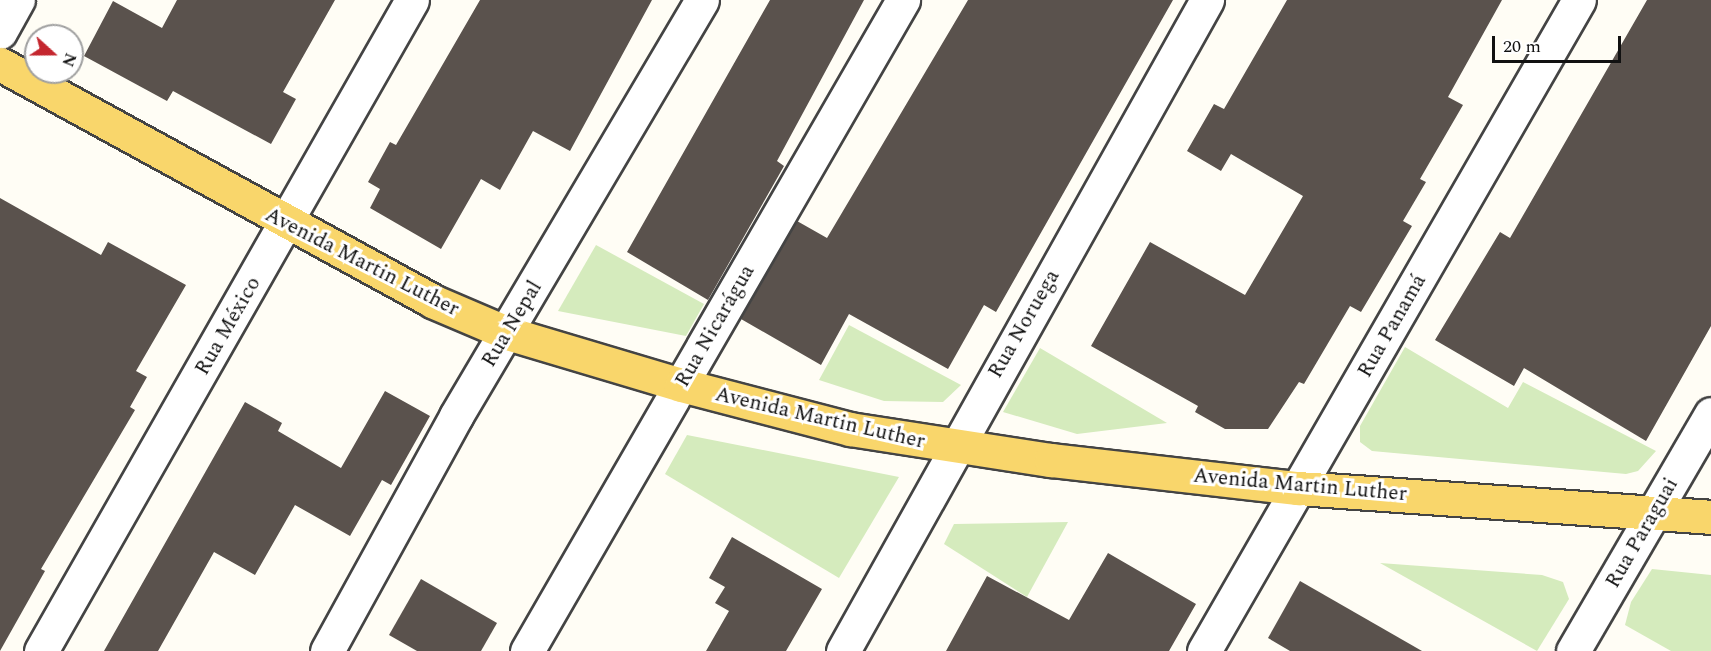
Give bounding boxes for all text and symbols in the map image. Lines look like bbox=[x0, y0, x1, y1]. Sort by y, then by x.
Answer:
north arrow bbox=[24, 24, 84, 84]
scale bar bbox=[1495, 24, 1624, 62]
text: 20 m bbox=[1503, 33, 1541, 60]
text: N bbox=[55, 49, 82, 70]
street label: Avenida Martin Luther bbox=[261, 202, 463, 322]
street label: Rua Nicarágua bbox=[670, 260, 760, 392]
street label: Rua Noruega bbox=[983, 265, 1065, 383]
street label: Rua Panamá bbox=[1352, 270, 1432, 382]
street label: Rua México bbox=[190, 272, 266, 380]
street label: Rua Nepal bbox=[476, 276, 548, 372]
street label: Avenida Martin Luther bbox=[713, 382, 927, 454]
street label: Avenida Martin Luther bbox=[1192, 463, 1408, 507]
street label: Rua Paraguai bbox=[1600, 473, 1684, 593]

